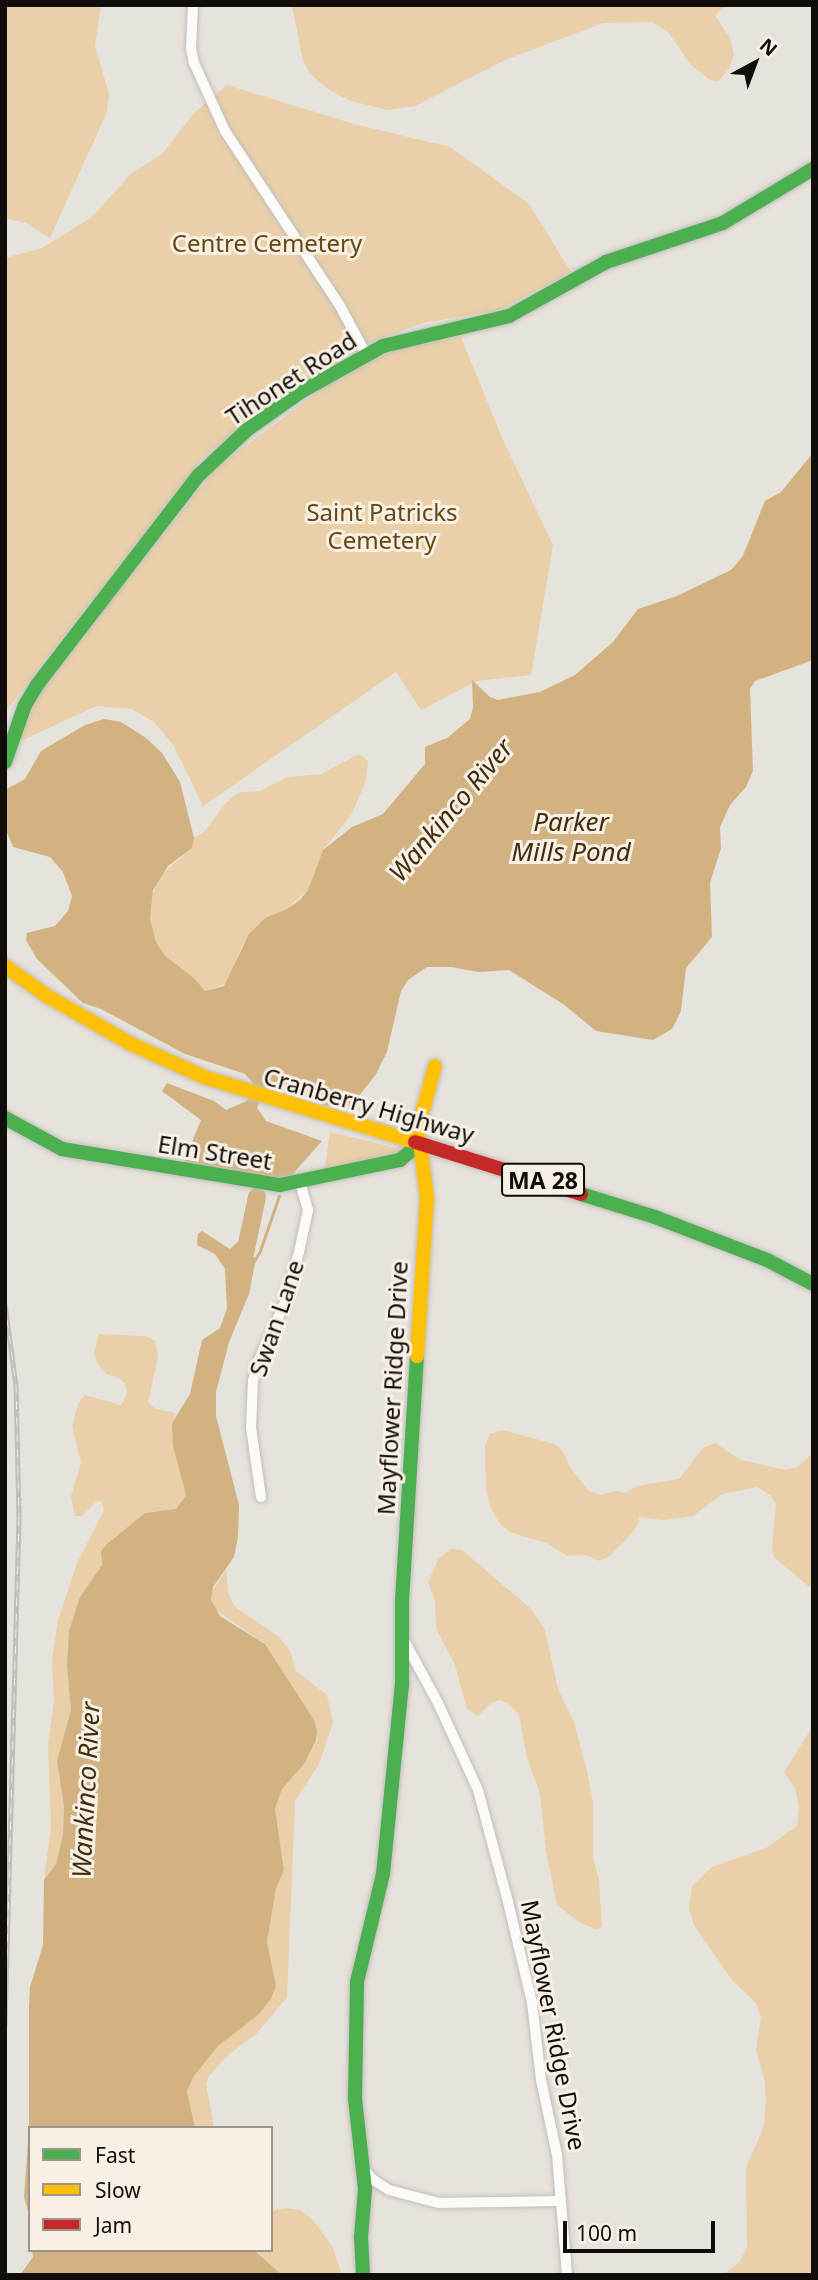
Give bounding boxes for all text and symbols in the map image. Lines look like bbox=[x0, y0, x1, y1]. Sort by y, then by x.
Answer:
north arrow bbox=[720, 28, 790, 98]
text: N bbox=[754, 32, 783, 62]
park label: Centre Cemetery bbox=[172, 229, 362, 257]
street label: Tihonet Road bbox=[220, 325, 362, 431]
park label: Saint Patricks Cemetery bbox=[306, 498, 458, 554]
water label: Wankinco River bbox=[382, 732, 520, 888]
water label: Parker Mills Pond bbox=[511, 806, 631, 868]
street label: Cranberry Highway bbox=[260, 1061, 478, 1149]
street label: Elm Street bbox=[156, 1129, 274, 1175]
road number: MA 28 bbox=[501, 1161, 585, 1200]
street label: Swan Lane bbox=[243, 1256, 309, 1380]
street label: Mayflower Ridge Drive bbox=[371, 1260, 413, 1516]
water label: Wankinco River bbox=[66, 1701, 106, 1879]
street label: Mayflower Ridge Drive bbox=[516, 1897, 592, 2153]
legend bbox=[28, 2126, 273, 2252]
text: Fast bbox=[95, 2141, 135, 2169]
text: Slow bbox=[95, 2176, 141, 2204]
scale bar bbox=[566, 2206, 718, 2250]
text: Jam bbox=[95, 2211, 132, 2239]
text: 100 m bbox=[576, 2219, 637, 2247]

